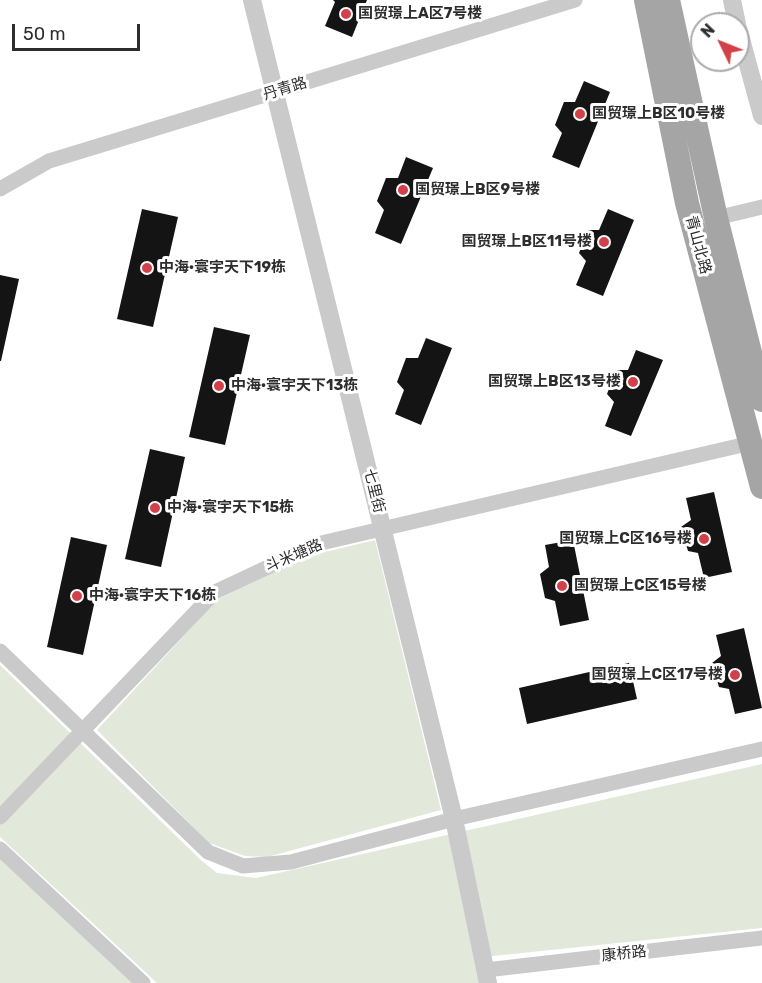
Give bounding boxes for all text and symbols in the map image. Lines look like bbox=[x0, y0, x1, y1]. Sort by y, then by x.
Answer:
place label: 国贸璟上A区7号楼 bbox=[358, 5, 482, 23]
marker: 国贸璟上A区7号楼 bbox=[339, 7, 353, 21]
scale bar bbox=[15, 12, 142, 50]
north arrow bbox=[690, 12, 750, 72]
text: N bbox=[697, 20, 719, 41]
text: 50 m bbox=[23, 23, 66, 45]
street label: 丹青路 bbox=[261, 74, 309, 104]
place label: 国贸璟上B区10号楼 bbox=[592, 105, 725, 123]
marker: 国贸璟上B区10号楼 bbox=[573, 107, 587, 121]
place label: 国贸璟上B区9号楼 bbox=[415, 181, 540, 199]
marker: 国贸璟上B区9号楼 bbox=[396, 183, 410, 197]
street label: 青山北路 bbox=[682, 214, 714, 276]
place label: 国贸璟上B区11号楼 bbox=[462, 233, 592, 251]
marker: 国贸璟上B区11号楼 bbox=[597, 235, 611, 249]
place label: 中海·寰宇天下19栋 bbox=[159, 259, 286, 277]
marker: 中海·寰宇天下19栋 bbox=[140, 261, 154, 275]
place label: 国贸璟上B区13号楼 bbox=[488, 373, 621, 391]
marker: 国贸璟上B区13号楼 bbox=[626, 375, 640, 389]
place label: 中海·寰宇天下13栋 bbox=[231, 377, 358, 395]
marker: 中海·寰宇天下13栋 bbox=[212, 379, 226, 393]
street label: 七里街 bbox=[360, 467, 388, 515]
place label: 中海·寰宇天下15栋 bbox=[167, 499, 294, 517]
marker: 中海·寰宇天下15栋 bbox=[148, 501, 162, 515]
place label: 国贸璟上C区16号楼 bbox=[559, 530, 692, 548]
marker: 国贸璟上C区16号楼 bbox=[697, 532, 711, 546]
street label: 斗米塘路 bbox=[263, 536, 325, 576]
place label: 国贸璟上C区15号楼 bbox=[574, 577, 707, 595]
marker: 国贸璟上C区15号楼 bbox=[555, 579, 569, 593]
place label: 中海·寰宇天下16栋 bbox=[89, 587, 216, 605]
marker: 中海·寰宇天下16栋 bbox=[70, 589, 84, 603]
place label: 国贸璟上C区17号楼 bbox=[591, 666, 723, 684]
marker: 国贸璟上C区17号楼 bbox=[728, 668, 742, 682]
street label: 康桥路 bbox=[601, 943, 647, 965]

